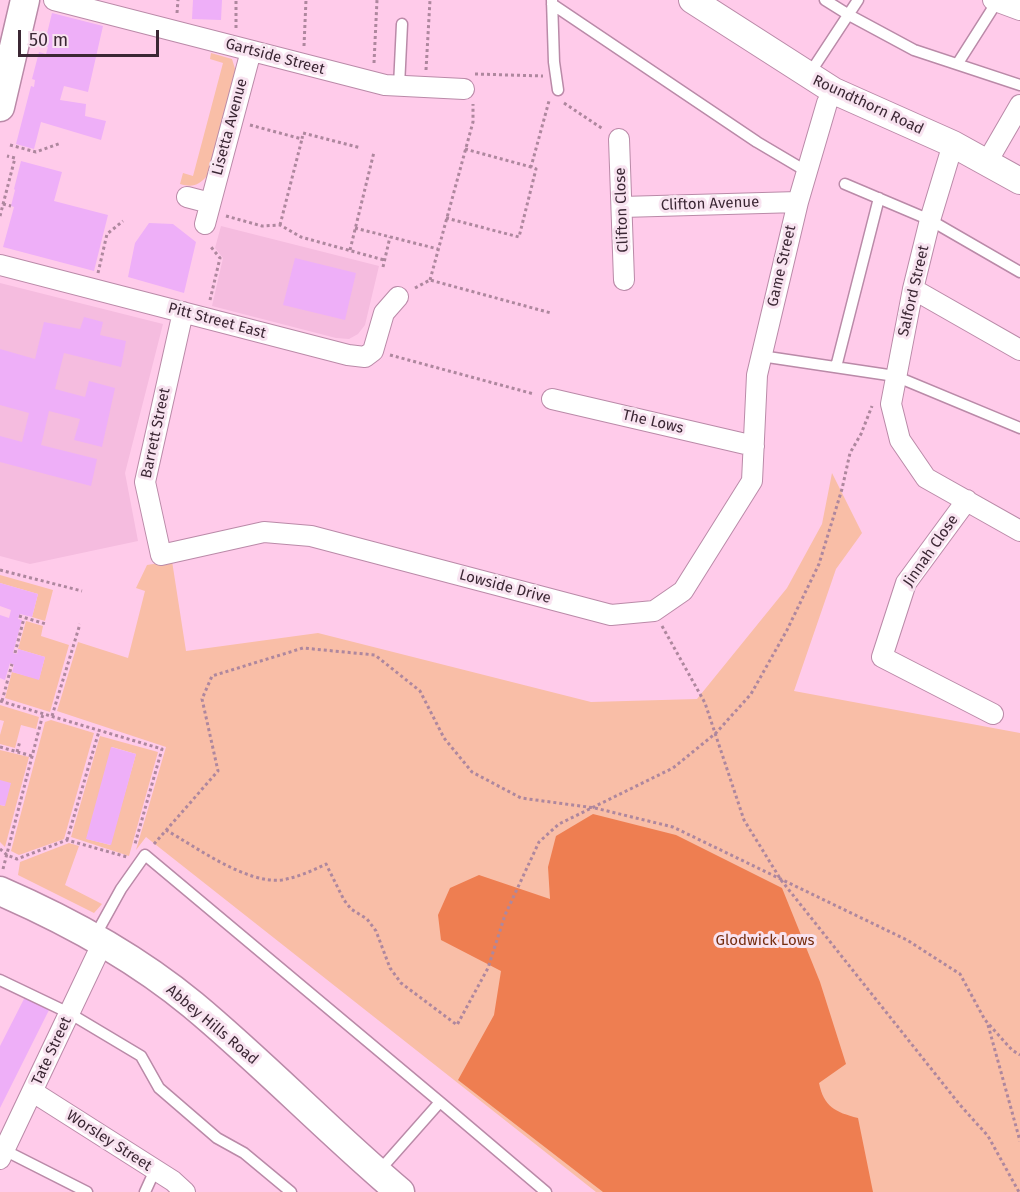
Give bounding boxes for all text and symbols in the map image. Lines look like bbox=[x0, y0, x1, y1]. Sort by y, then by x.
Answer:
scale bar bbox=[21, 18, 162, 56]
text: 50 m bbox=[29, 29, 68, 51]
street label: Gartside Street bbox=[223, 35, 327, 79]
street label: Roundthorn Road bbox=[810, 71, 926, 139]
street label: Lisetta Avenue bbox=[208, 77, 252, 177]
street label: Clifton Close bbox=[612, 167, 632, 253]
street label: Clifton Avenue bbox=[661, 193, 759, 215]
street label: Game Street bbox=[764, 223, 800, 309]
street label: Salford Street bbox=[895, 244, 933, 338]
street label: Pitt Street East bbox=[166, 299, 268, 343]
street label: Barrett Street bbox=[138, 386, 174, 480]
street label: The Lows bbox=[621, 406, 685, 438]
street label: Jinnah Close bbox=[900, 512, 962, 590]
street label: Lowside Drive bbox=[457, 566, 553, 608]
park label: Glodwick Lows bbox=[716, 932, 814, 950]
street label: Abbey Hills Road bbox=[162, 981, 262, 1069]
street label: Tate Street bbox=[28, 1014, 76, 1088]
street label: Worsley Street bbox=[63, 1107, 155, 1175]

